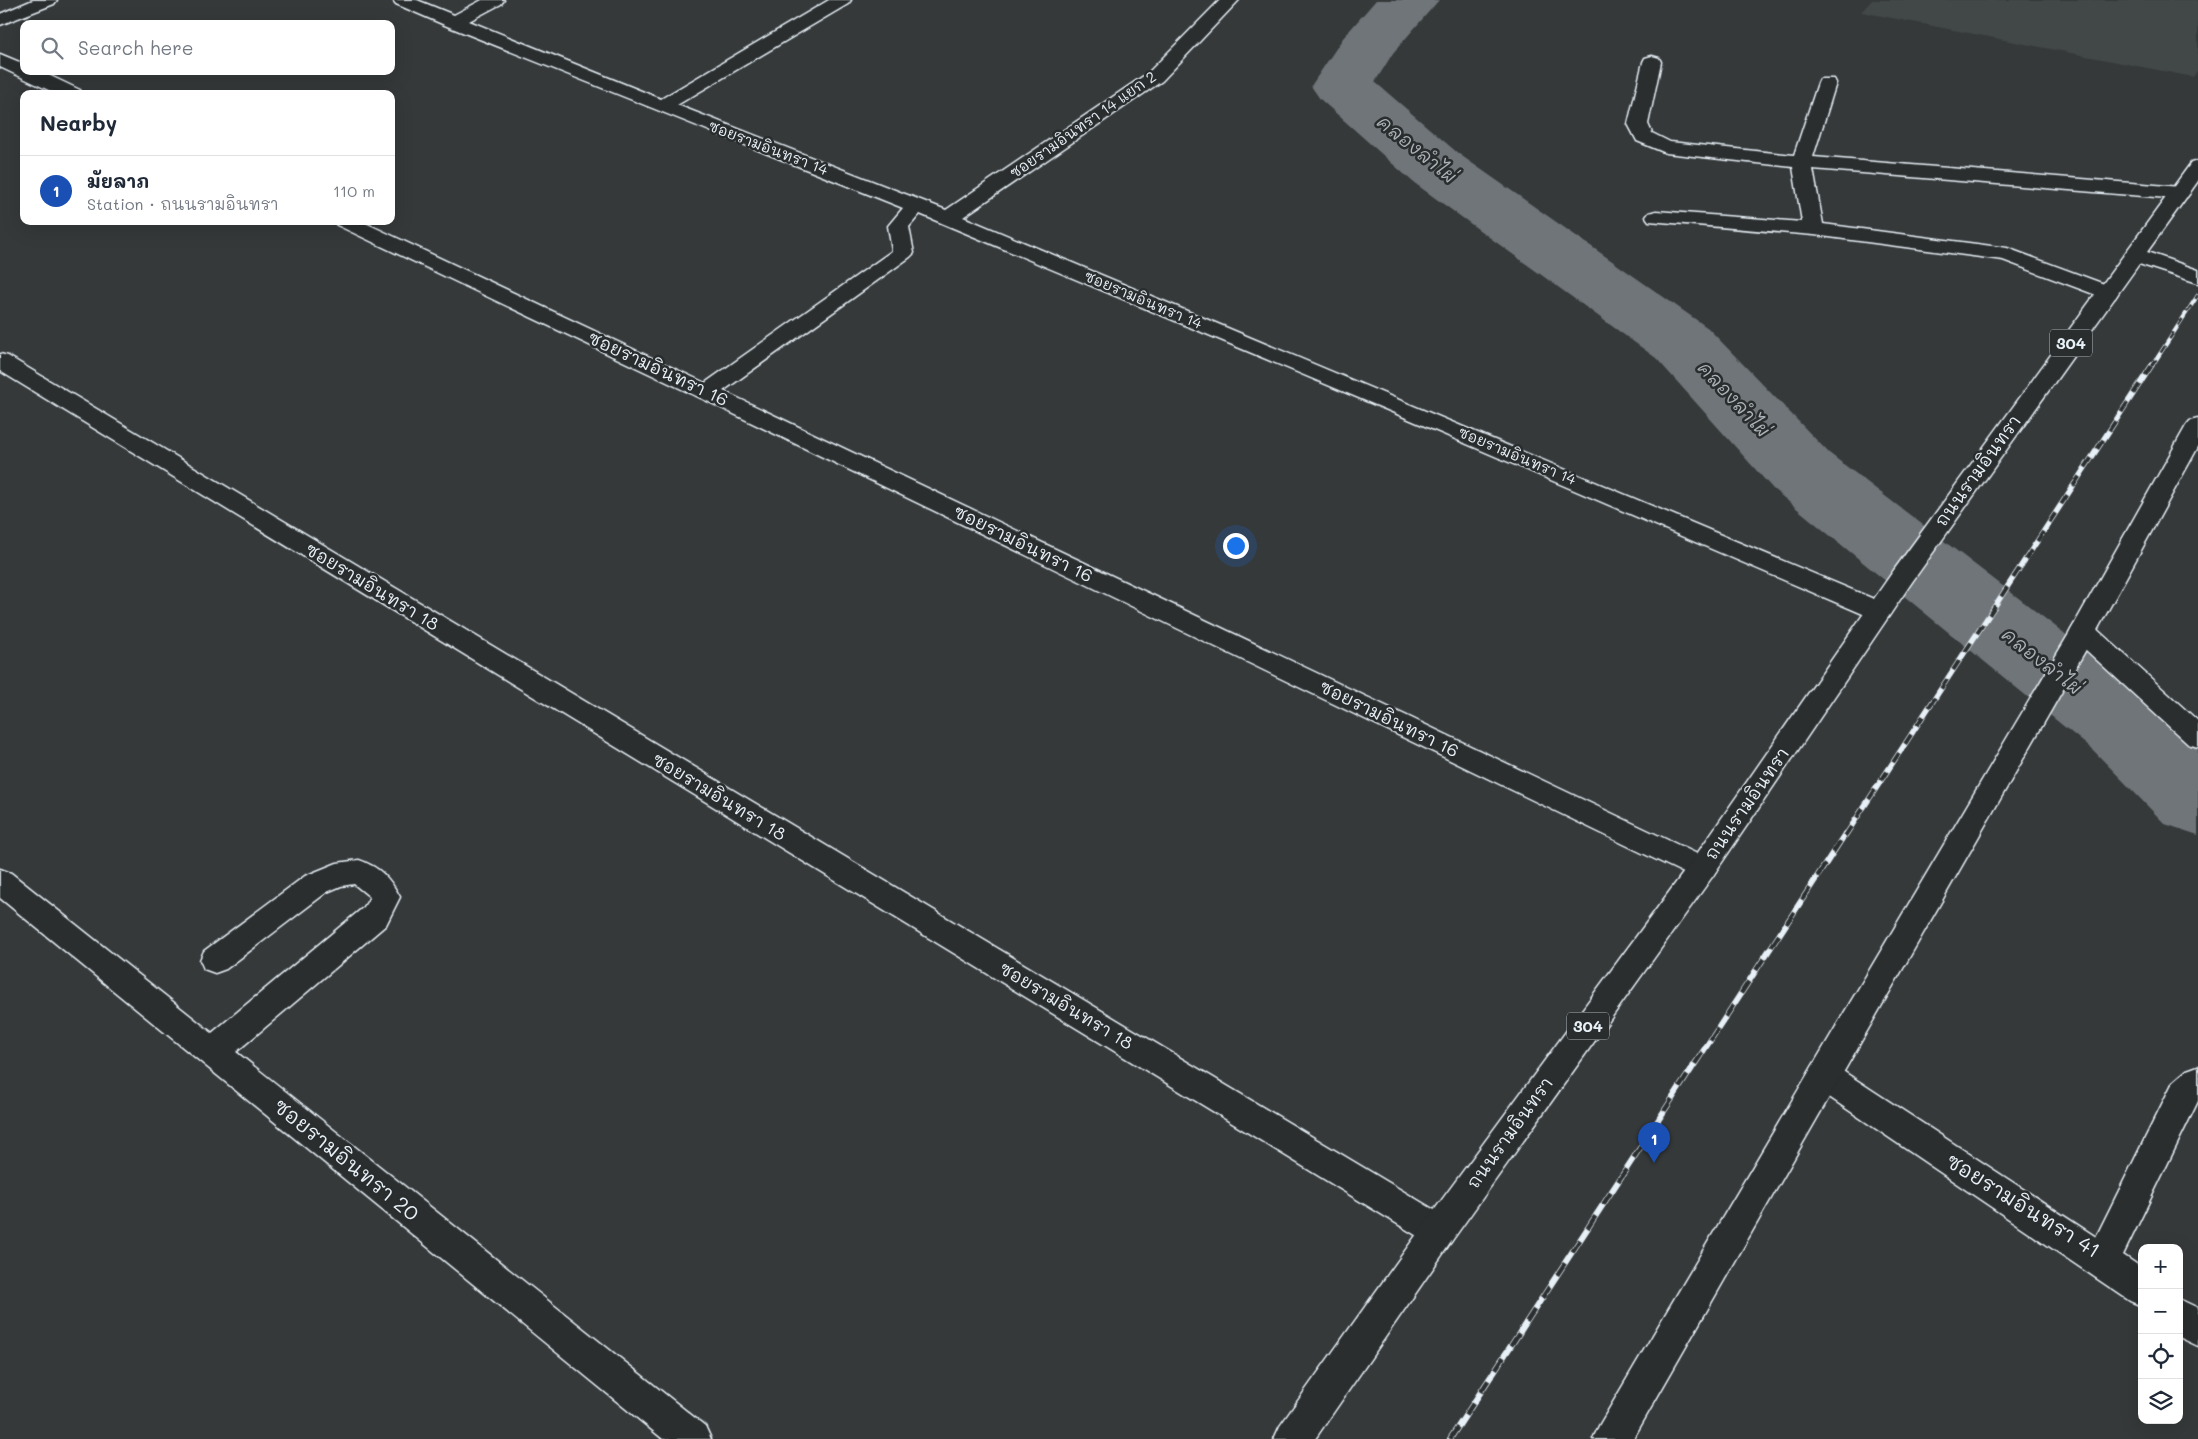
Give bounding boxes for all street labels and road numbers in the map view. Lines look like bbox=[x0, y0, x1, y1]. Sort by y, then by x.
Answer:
street label: ซอยรามอินทรา 14 แยก 2 bbox=[1005, 66, 1160, 182]
street label: ซอยรามอินทรา 14 bbox=[706, 115, 831, 179]
street label: ซอยรามอินทรา 14 bbox=[1081, 265, 1206, 333]
street label: ซอยรามอินทรา 16 bbox=[585, 325, 732, 411]
road number: 304 bbox=[2050, 329, 2092, 356]
street label: ถนนรามอินทรา bbox=[1929, 410, 2026, 531]
street label: ซอยรามอินทรา 14 bbox=[1455, 421, 1580, 489]
street label: ซอยรามอินทรา 16 bbox=[950, 499, 1097, 587]
street label: ซอยรามอินทรา 18 bbox=[301, 537, 444, 636]
street label: ซอยรามอินทรา 16 bbox=[1316, 674, 1463, 762]
street label: ถนนรามอินทรา bbox=[1698, 742, 1794, 865]
street label: ซอยรามอินทรา 18 bbox=[648, 747, 791, 846]
street label: ซอยรามอินทรา 18 bbox=[995, 956, 1138, 1055]
road number: 304 bbox=[1567, 1012, 1609, 1040]
street label: ถนนรามอินทรา bbox=[1461, 1072, 1558, 1193]
street label: ซอยรามอินทรา 20 bbox=[269, 1092, 425, 1226]
street label: ซอยรามอินทรา 41 bbox=[1942, 1146, 2106, 1263]

